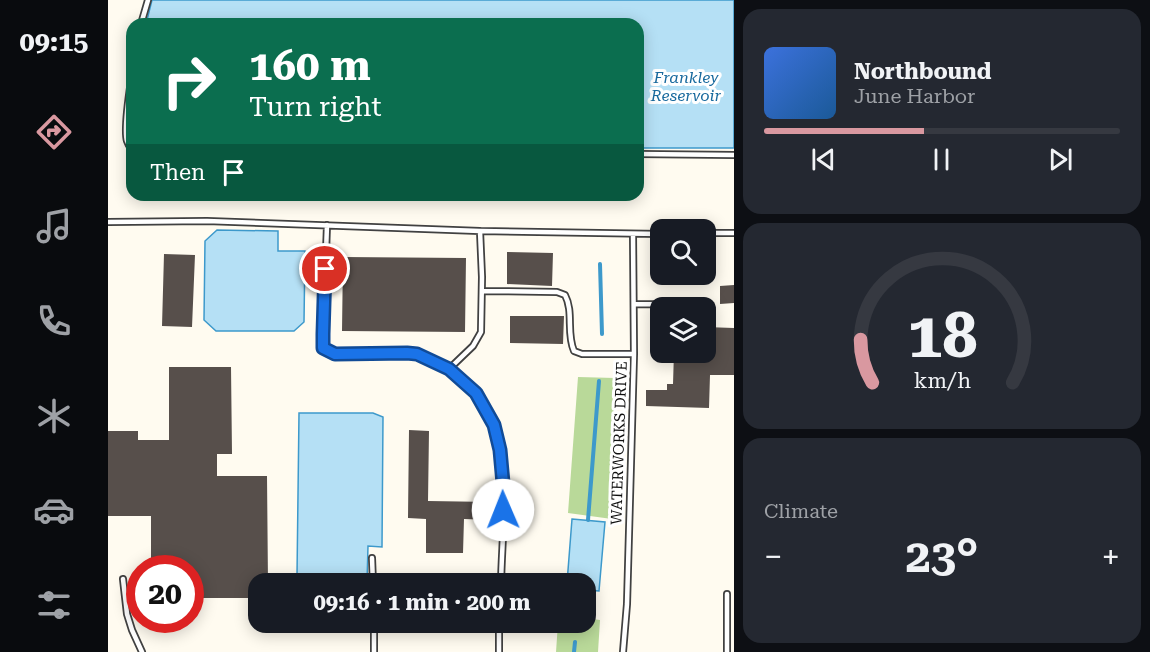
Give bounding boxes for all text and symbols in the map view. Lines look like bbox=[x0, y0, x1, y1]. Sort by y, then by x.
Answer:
text: 09:15 bbox=[20, 26, 88, 58]
text: 160 m bbox=[249, 41, 371, 90]
icon: right bbox=[150, 42, 228, 120]
text: Northbound bbox=[854, 59, 992, 84]
water label: Frankley Reservoir bbox=[650, 68, 722, 105]
text: June Harbor bbox=[854, 84, 975, 108]
text: Turn right bbox=[249, 91, 382, 123]
icon: directions bbox=[33, 111, 75, 153]
icon: previous bbox=[807, 143, 840, 176]
icon: pause bbox=[925, 143, 958, 176]
icon: next bbox=[1044, 143, 1077, 176]
icon: arrive bbox=[217, 156, 250, 189]
text: Then bbox=[150, 160, 205, 185]
icon: music bbox=[33, 205, 75, 247]
map controls bbox=[650, 219, 716, 363]
button: search bbox=[650, 219, 716, 285]
pin bbox=[299, 243, 350, 294]
icon: arrive bbox=[308, 252, 341, 285]
button: layers bbox=[650, 297, 716, 363]
text: 18 bbox=[907, 299, 977, 372]
icon: phone bbox=[33, 300, 75, 342]
street label: WATERWORKS DRIVE bbox=[607, 361, 631, 525]
text: km/h bbox=[913, 368, 971, 393]
icon: climate bbox=[33, 395, 75, 437]
position arrow bbox=[471, 478, 535, 542]
icon: car bbox=[33, 489, 75, 531]
text: Climate bbox=[764, 499, 838, 523]
text: 23° bbox=[906, 530, 978, 583]
text: − bbox=[764, 537, 782, 576]
text: + bbox=[1102, 537, 1120, 576]
speed limit sign: 20 bbox=[126, 555, 204, 633]
icon: filters bbox=[33, 584, 75, 626]
text: 09:16 · 1 min · 200 m bbox=[313, 590, 531, 615]

